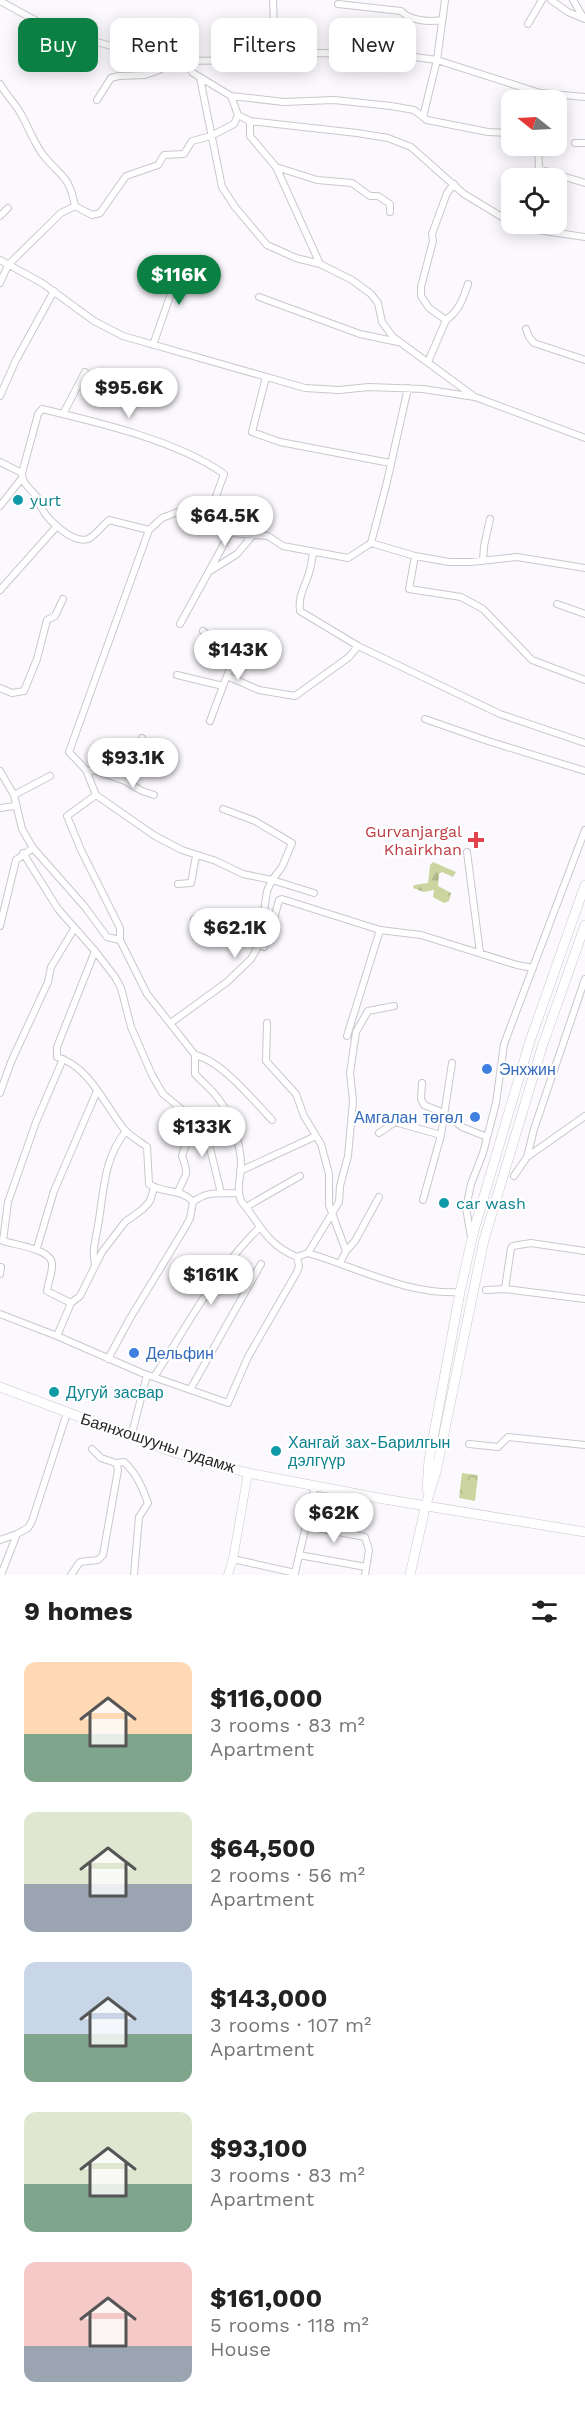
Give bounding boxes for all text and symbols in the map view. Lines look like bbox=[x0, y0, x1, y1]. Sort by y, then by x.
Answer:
chip: Buy bbox=[18, 18, 98, 72]
chip: Rent bbox=[110, 18, 199, 72]
chip: Filters bbox=[211, 18, 317, 72]
chip: New bbox=[329, 18, 416, 72]
north arrow bbox=[501, 90, 567, 156]
map controls bbox=[501, 90, 567, 234]
button: locate bbox=[501, 168, 567, 234]
pin: $116K bbox=[137, 255, 221, 306]
text: $116K bbox=[151, 262, 207, 286]
pin: $95.6K bbox=[80, 368, 178, 419]
text: $95.6K bbox=[95, 375, 163, 399]
place label: yurt bbox=[30, 491, 61, 510]
marker: yurt bbox=[11, 493, 25, 507]
pin: $64.5K bbox=[176, 496, 274, 547]
text: $64.5K bbox=[190, 503, 260, 527]
pin: $143K bbox=[196, 630, 280, 681]
text: $143K bbox=[208, 637, 268, 661]
pin: $93.1K bbox=[84, 738, 182, 789]
text: $93.1K bbox=[101, 745, 165, 769]
place label: Gurvanjargal Khairkhan bbox=[365, 822, 462, 859]
marker: Gurvanjargal Khairkhan bbox=[467, 831, 485, 849]
pin: $62.1K bbox=[186, 908, 284, 959]
text: $62.1K bbox=[203, 915, 267, 939]
place label: Энхжин bbox=[499, 1060, 556, 1079]
marker: Энхжин bbox=[480, 1062, 494, 1076]
pin: $133K bbox=[160, 1107, 244, 1158]
place label: Амгалан төгөл bbox=[354, 1108, 463, 1127]
marker: Амгалан төгөл bbox=[468, 1110, 482, 1124]
text: $133K bbox=[172, 1114, 232, 1138]
place label: car wash bbox=[456, 1194, 526, 1213]
marker: car wash bbox=[437, 1196, 451, 1210]
pin: $161K bbox=[169, 1255, 253, 1306]
text: $161K bbox=[183, 1262, 239, 1286]
place label: Дельфин bbox=[146, 1344, 214, 1363]
marker: Дельфин bbox=[127, 1346, 141, 1360]
place label: Дугуй засвар bbox=[66, 1383, 164, 1402]
marker: Дугуй засвар bbox=[47, 1385, 61, 1399]
street label: Баянхошууны гудамж bbox=[78, 1409, 238, 1477]
place label: Хангай зах-Барилгын дэлгүүр bbox=[288, 1433, 450, 1470]
marker: Хангай зах-Барилгын дэлгүүр bbox=[269, 1444, 283, 1458]
pin: $62K bbox=[298, 1493, 370, 1544]
text: $62K bbox=[309, 1500, 359, 1524]
icon: filters bbox=[528, 1595, 561, 1628]
text: 9 homes bbox=[24, 1596, 133, 1626]
text: $116,000 bbox=[210, 1683, 323, 1713]
icon: home bbox=[72, 1686, 144, 1758]
text: 3 rooms · 83 m² bbox=[210, 1713, 365, 1737]
text: Apartment bbox=[210, 1737, 314, 1761]
text: $64,500 bbox=[210, 1833, 316, 1863]
icon: home bbox=[72, 1836, 144, 1908]
text: 2 rooms · 56 m² bbox=[210, 1863, 365, 1887]
text: Apartment bbox=[210, 1887, 314, 1911]
text: $143,000 bbox=[210, 1983, 328, 2013]
icon: home bbox=[72, 1986, 144, 2058]
text: 3 rooms · 107 m² bbox=[210, 2013, 371, 2037]
text: Apartment bbox=[210, 2037, 314, 2061]
text: $93,100 bbox=[210, 2133, 308, 2163]
icon: home bbox=[72, 2136, 144, 2208]
text: 3 rooms · 83 m² bbox=[210, 2163, 365, 2187]
text: Apartment bbox=[210, 2187, 314, 2211]
text: $161,000 bbox=[210, 2283, 322, 2313]
icon: home bbox=[72, 2286, 144, 2358]
text: 5 rooms · 118 m² bbox=[210, 2313, 369, 2337]
text: House bbox=[210, 2337, 271, 2361]

